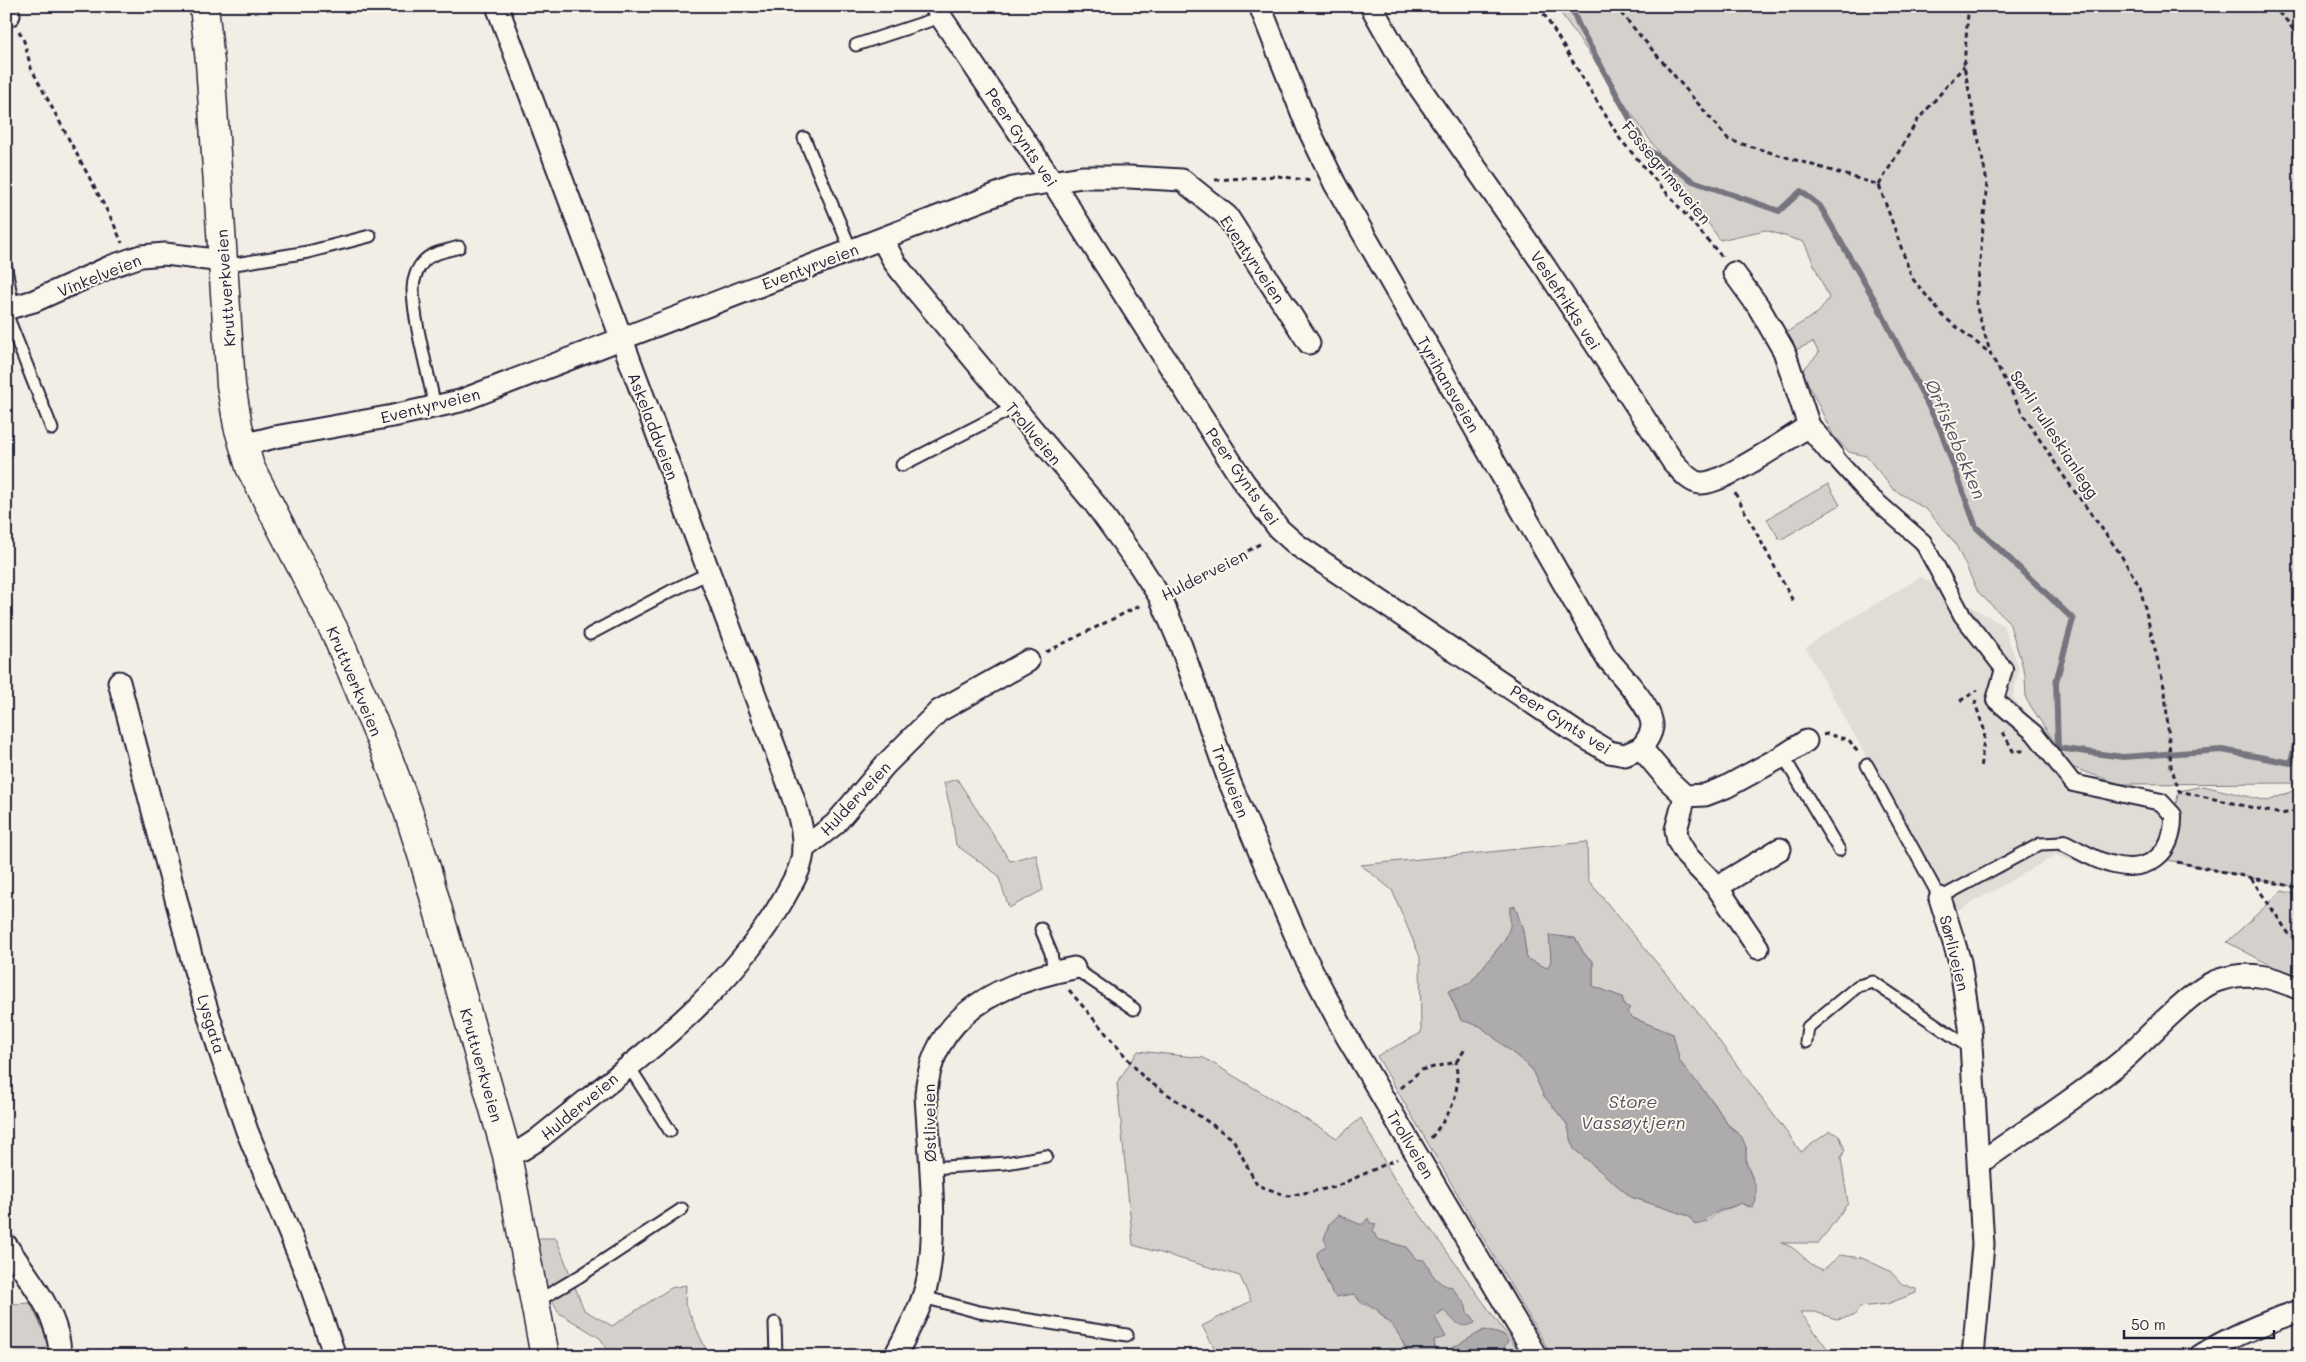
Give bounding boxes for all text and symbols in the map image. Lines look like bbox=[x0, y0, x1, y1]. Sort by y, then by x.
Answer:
street label: Peer Gynts vei bbox=[981, 83, 1063, 191]
street label: Fossegrimsveien bbox=[1618, 116, 1716, 228]
street label: Eventyrveien bbox=[1216, 211, 1290, 307]
street label: Kruttverkveien bbox=[210, 229, 240, 347]
street label: Eventyrveien bbox=[759, 238, 861, 294]
street label: Veslefrikks vei bbox=[1526, 246, 1606, 354]
street label: Vinkelveien bbox=[54, 249, 144, 301]
street label: Tyrihansveien bbox=[1413, 332, 1485, 436]
street label: Sørli rulleskianlegg bbox=[2006, 366, 2104, 502]
street label: Askeladdveien bbox=[624, 369, 684, 483]
water label: Ørfiskebekken bbox=[1920, 375, 1992, 503]
street label: Eventyrveien bbox=[378, 382, 482, 428]
street label: Trollveien bbox=[1001, 397, 1067, 469]
street label: Peer Gynts vei bbox=[1201, 423, 1285, 529]
street label: Hulderveien bbox=[1157, 543, 1251, 605]
street label: Kruttverkveien bbox=[322, 623, 388, 739]
street label: Peer Gynts vei bbox=[1507, 680, 1615, 758]
street label: Trollveien bbox=[1207, 742, 1255, 820]
street label: Hulderveien bbox=[815, 756, 895, 840]
street label: Sørliveien bbox=[1935, 913, 1975, 993]
street label: Lysgata bbox=[193, 992, 231, 1056]
street label: Kruttverkveien bbox=[456, 1006, 508, 1124]
street label: Hulderveien bbox=[536, 1068, 622, 1144]
street label: Østliveien bbox=[918, 1084, 940, 1162]
water label: Store Vassøytjern bbox=[1581, 1089, 1686, 1134]
street label: Trollveien bbox=[1382, 1106, 1440, 1182]
scale bar bbox=[2124, 1307, 2274, 1339]
text: 50 m bbox=[2131, 1314, 2166, 1334]

